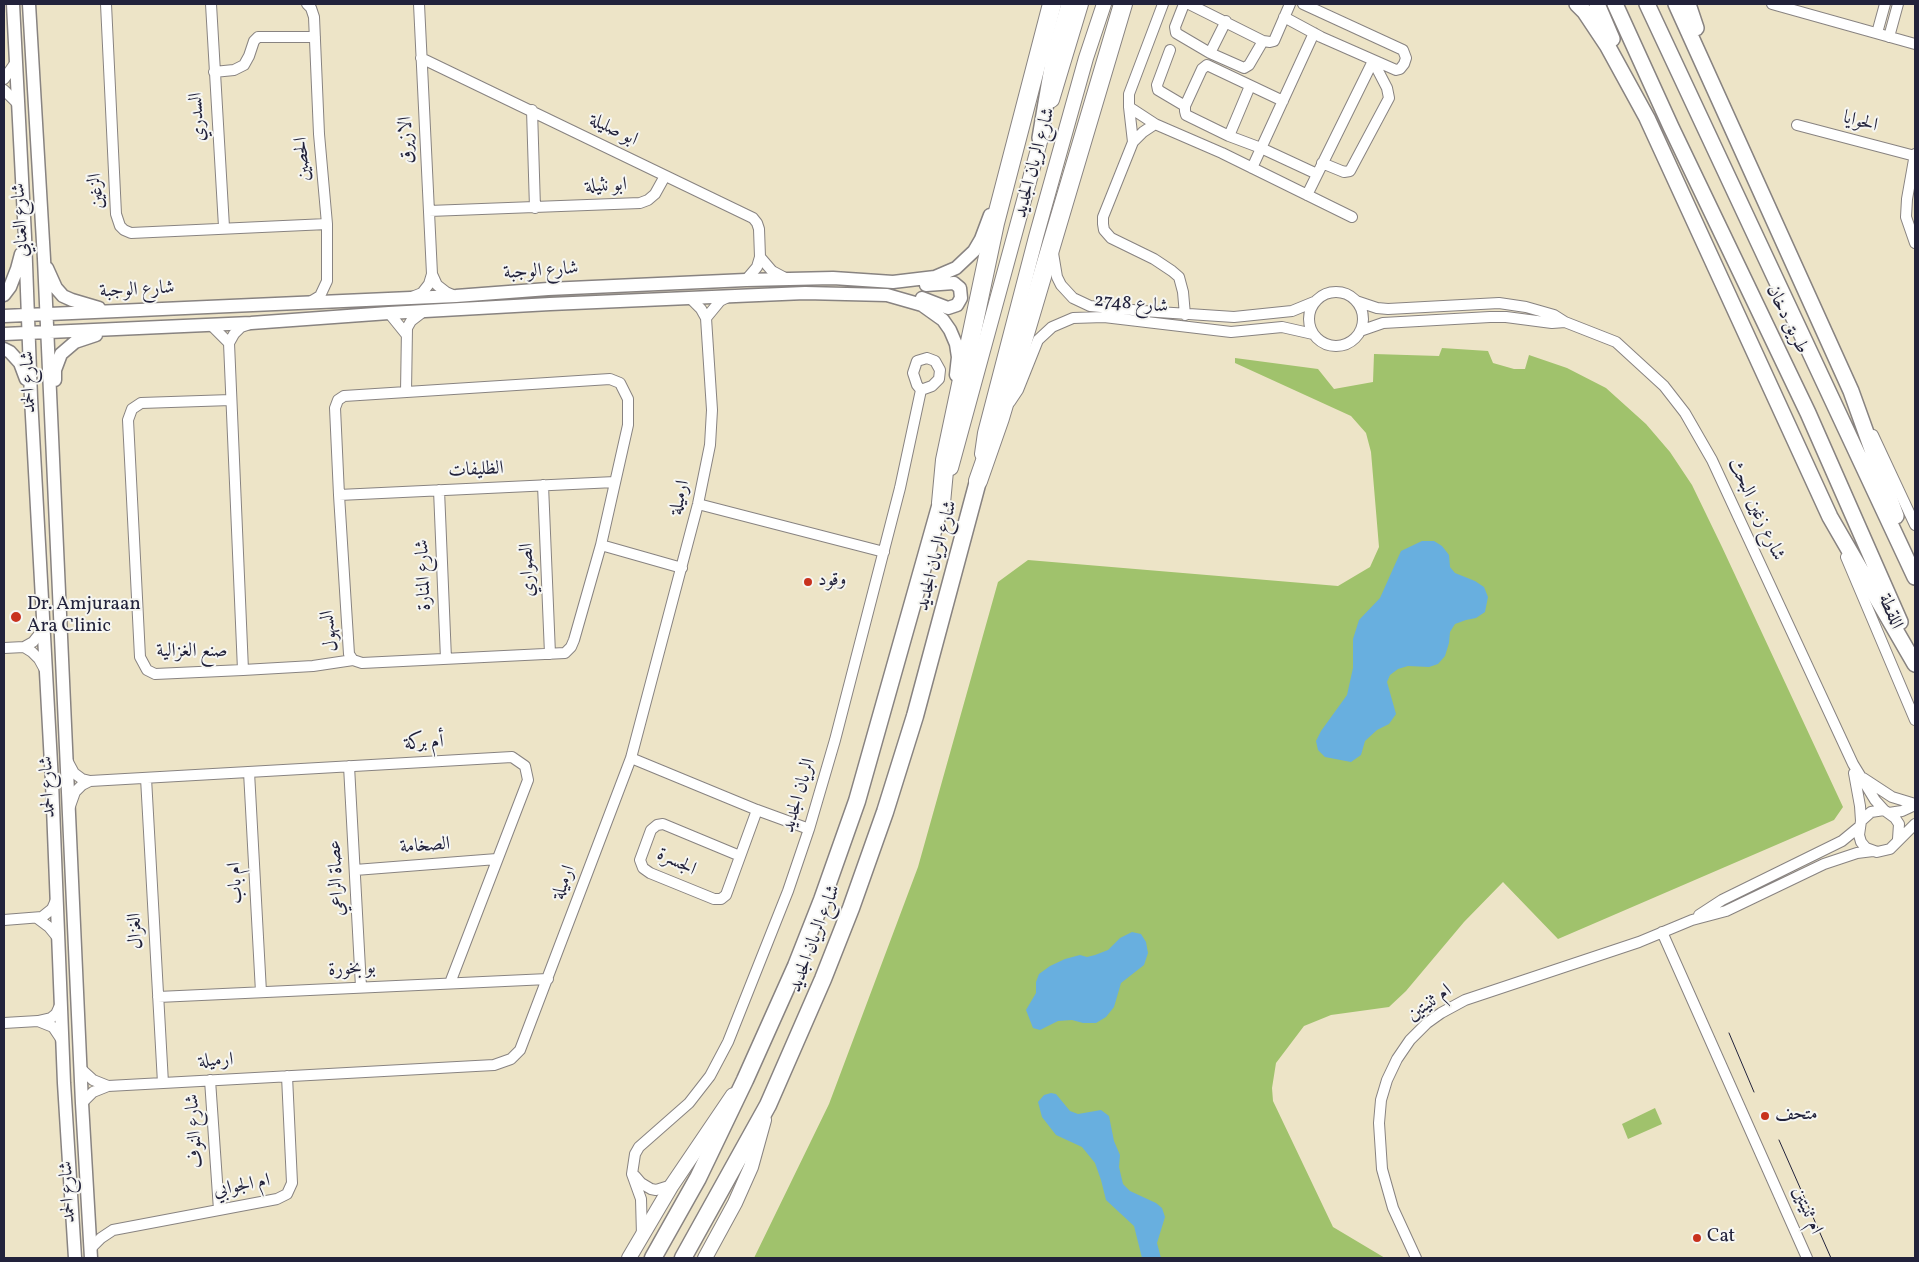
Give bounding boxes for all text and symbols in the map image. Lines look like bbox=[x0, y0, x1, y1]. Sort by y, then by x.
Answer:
street label: السدري bbox=[186, 92, 212, 142]
street label: شارع الريان الجديد bbox=[1010, 106, 1062, 220]
street label: الحوايا bbox=[1840, 107, 1880, 139]
street label: ابو صليلة bbox=[585, 110, 641, 152]
street label: الازيرق bbox=[395, 116, 421, 164]
street label: الحصين bbox=[291, 136, 317, 182]
street label: الزغين bbox=[85, 172, 111, 210]
street label: ابو نثيلة bbox=[585, 175, 627, 199]
street label: شارع العنابي bbox=[9, 182, 35, 258]
street label: شارع الوجبة bbox=[503, 258, 579, 286]
street label: شارع الوجبة bbox=[99, 278, 175, 304]
street label: طريق دخان bbox=[1760, 282, 1812, 358]
street label: شارع 2748 bbox=[1093, 290, 1169, 320]
street label: شارع الحمد bbox=[18, 351, 42, 413]
street label: شارع زغين البحث bbox=[1721, 455, 1789, 565]
street label: الظليفات bbox=[448, 458, 504, 484]
street label: ارميلة bbox=[666, 478, 696, 518]
street label: شارع الريان الجديد bbox=[912, 499, 964, 613]
street label: شارع المنارة bbox=[412, 539, 438, 611]
street label: الصواري bbox=[517, 543, 541, 597]
place label: وقود bbox=[818, 571, 846, 593]
marker: وقود bbox=[802, 576, 814, 588]
street label: اللقطة bbox=[1871, 591, 1907, 633]
place label: Dr. Amjuraan Ara Clinic bbox=[27, 595, 141, 639]
street label: السهول bbox=[317, 609, 345, 653]
marker: Dr. Amjuraan Ara Clinic bbox=[9, 610, 23, 624]
street label: صنع الغزالية bbox=[156, 642, 228, 664]
street label: أم بركة bbox=[404, 732, 444, 756]
street label: شارع الحمد bbox=[36, 755, 62, 819]
street label: الريان الجديد bbox=[778, 756, 822, 836]
street label: الصخامة bbox=[399, 834, 451, 860]
street label: عصاة الراعي bbox=[325, 839, 351, 917]
street label: الجسرة bbox=[653, 844, 699, 882]
street label: ام باب bbox=[225, 861, 249, 905]
street label: ارميلة bbox=[548, 863, 582, 903]
street label: شارع الريان الجديد bbox=[785, 882, 847, 996]
street label: الغزال bbox=[125, 912, 149, 950]
street label: بو بخورة bbox=[328, 957, 376, 983]
street label: ام ثنيتين bbox=[1403, 980, 1457, 1028]
street label: ارميلة bbox=[198, 1050, 234, 1074]
street label: شارع النوف bbox=[182, 1093, 210, 1169]
place label: متحف bbox=[1775, 1105, 1818, 1127]
marker: متحف bbox=[1759, 1110, 1771, 1122]
street label: شارع الحمد bbox=[56, 1160, 82, 1224]
street label: ام الجوابي bbox=[212, 1170, 272, 1204]
street label: ام ثنيتين bbox=[1786, 1184, 1826, 1238]
place label: Cat bbox=[1707, 1227, 1735, 1249]
marker: Cat bbox=[1691, 1232, 1703, 1244]

